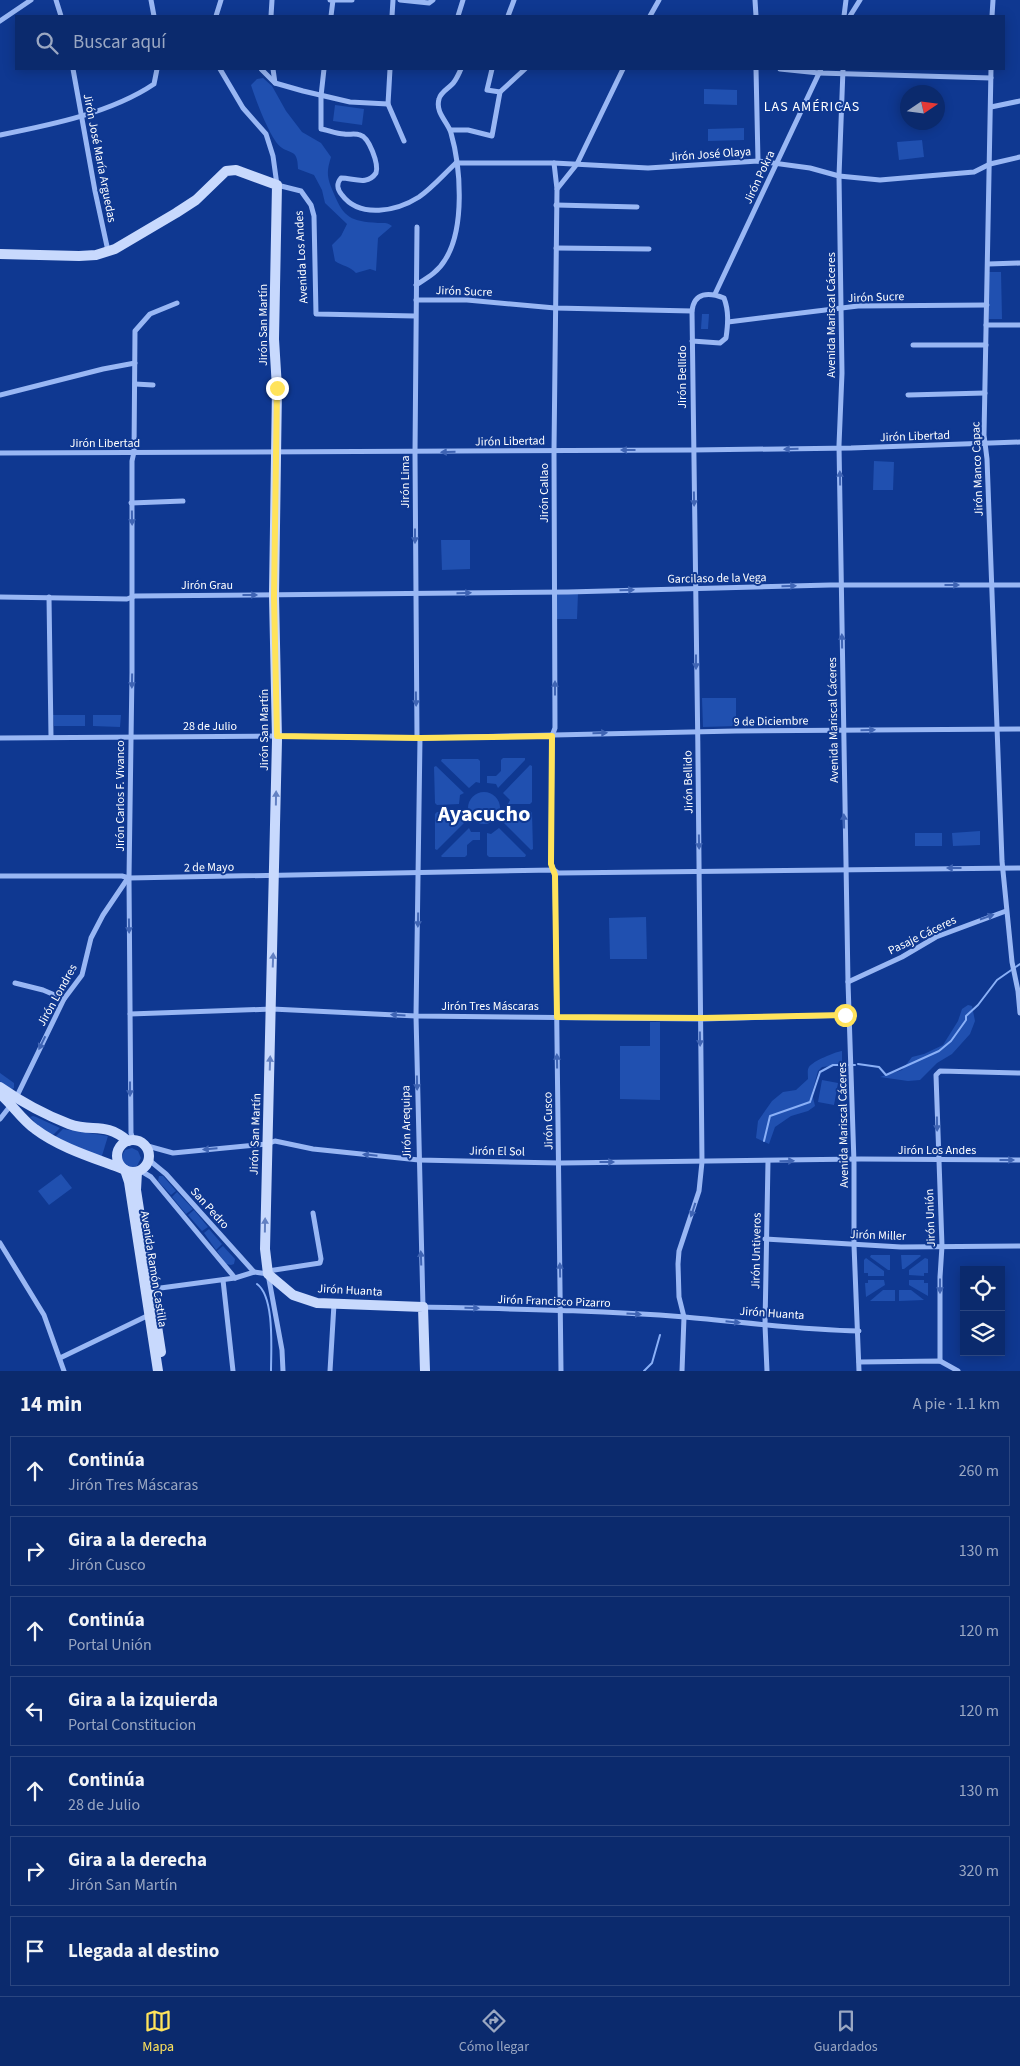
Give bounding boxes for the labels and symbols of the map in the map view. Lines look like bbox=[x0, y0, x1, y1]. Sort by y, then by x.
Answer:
north arrow bbox=[900, 85, 945, 130]
street label: Jirón José María Arguedas bbox=[79, 92, 120, 224]
district label: LAS AMÉRICAS bbox=[764, 97, 860, 117]
street label: Jirón José Olaya bbox=[668, 143, 752, 166]
street label: Jirón Pokra bbox=[740, 148, 779, 207]
street label: Avenida Los Andes bbox=[291, 210, 312, 304]
street label: Avenida Mariscal Cáceres bbox=[823, 252, 840, 378]
street label: Jirón Sucre bbox=[435, 282, 493, 301]
street label: Jirón San Martín bbox=[255, 284, 272, 366]
street label: Jirón Sucre bbox=[847, 288, 905, 307]
street label: Jirón Bellido bbox=[674, 345, 691, 409]
route end bbox=[266, 377, 289, 400]
street label: Jirón Manco Capac bbox=[967, 421, 988, 517]
street label: Jirón Libertad bbox=[880, 427, 950, 446]
street label: Jirón Libertad bbox=[475, 432, 545, 451]
street label: Jirón Libertad bbox=[70, 435, 140, 452]
one-way arrow bbox=[782, 445, 798, 453]
one-way arrow bbox=[620, 446, 636, 454]
one-way arrow bbox=[440, 448, 456, 456]
street label: Jirón Lima bbox=[397, 456, 414, 509]
street label: Jirón Callao bbox=[536, 463, 553, 523]
one-way arrow bbox=[836, 470, 844, 486]
one-way arrow bbox=[690, 491, 698, 507]
one-way arrow bbox=[128, 511, 136, 527]
one-way arrow bbox=[411, 529, 419, 545]
street label: Garcilaso de la Vega bbox=[667, 569, 767, 588]
street label: Jirón Grau bbox=[181, 577, 233, 594]
one-way arrow bbox=[944, 581, 960, 589]
one-way arrow bbox=[781, 582, 797, 590]
one-way arrow bbox=[619, 586, 635, 594]
one-way arrow bbox=[456, 589, 472, 597]
one-way arrow bbox=[242, 591, 258, 599]
one-way arrow bbox=[838, 632, 846, 648]
one-way arrow bbox=[692, 654, 700, 670]
street label: Avenida Mariscal Cáceres bbox=[824, 657, 843, 783]
one-way arrow bbox=[127, 673, 135, 689]
one-way arrow bbox=[551, 680, 559, 696]
street label: Jirón San Martín bbox=[256, 689, 273, 771]
one-way arrow bbox=[413, 691, 421, 707]
street label: 9 de Diciembre bbox=[734, 712, 809, 731]
street label: 28 de Julio bbox=[183, 718, 237, 735]
one-way arrow bbox=[860, 726, 876, 734]
one-way arrow bbox=[593, 729, 609, 737]
street label: Jirón Carlos F. Vivanco bbox=[112, 740, 129, 852]
street label: Jirón Bellido bbox=[679, 750, 698, 814]
one-way arrow bbox=[272, 790, 280, 806]
district label: Ayacucho bbox=[437, 798, 530, 830]
one-way arrow bbox=[840, 812, 848, 828]
one-way arrow bbox=[696, 834, 704, 850]
street label: 2 de Mayo bbox=[184, 859, 234, 876]
one-way arrow bbox=[946, 864, 962, 872]
street label: Pasaje Cáceres bbox=[885, 912, 959, 959]
one-way arrow bbox=[413, 913, 421, 929]
one-way arrow bbox=[980, 913, 995, 921]
one-way arrow bbox=[125, 919, 133, 935]
one-way arrow bbox=[269, 952, 277, 968]
street label: Jirón Londres bbox=[33, 961, 82, 1029]
street label: Jirón Tres Máscaras bbox=[441, 998, 539, 1015]
route start bbox=[834, 1004, 857, 1027]
one-way arrow bbox=[390, 1011, 406, 1019]
one-way arrow bbox=[696, 1031, 704, 1047]
one-way arrow bbox=[38, 1036, 47, 1051]
one-way arrow bbox=[553, 1053, 561, 1069]
one-way arrow bbox=[266, 1055, 274, 1071]
street label: Avenida Mariscal Cáceres bbox=[834, 1062, 853, 1188]
one-way arrow bbox=[414, 1075, 422, 1091]
one-way arrow bbox=[126, 1081, 134, 1097]
street label: Jirón Arequipa bbox=[397, 1085, 416, 1159]
street label: Jirón Cusco bbox=[539, 1092, 558, 1150]
street label: Jirón San Martín bbox=[246, 1093, 265, 1175]
one-way arrow bbox=[933, 1116, 941, 1132]
street label: Jirón Los Andes bbox=[898, 1142, 976, 1159]
street label: Jirón El Sol bbox=[469, 1143, 525, 1160]
one-way arrow bbox=[202, 1146, 218, 1154]
one-way arrow bbox=[362, 1151, 378, 1159]
one-way arrow bbox=[999, 1156, 1015, 1164]
one-way arrow bbox=[779, 1157, 795, 1165]
one-way arrow bbox=[599, 1158, 615, 1166]
street label: San Pedro bbox=[186, 1184, 233, 1233]
street label: Jirón Unión bbox=[921, 1188, 940, 1248]
one-way arrow bbox=[689, 1202, 697, 1217]
street label: Avenida Ramón Castilla bbox=[136, 1210, 171, 1329]
street label: Jirón Untiveros bbox=[747, 1213, 766, 1289]
one-way arrow bbox=[261, 1217, 269, 1233]
street label: Jirón Miller bbox=[850, 1226, 907, 1245]
one-way arrow bbox=[417, 1250, 425, 1266]
one-way arrow bbox=[556, 1262, 564, 1278]
one-way arrow bbox=[936, 1278, 944, 1294]
street label: Jirón Huanta bbox=[317, 1280, 383, 1301]
street label: Jirón Francisco Pizarro bbox=[497, 1291, 611, 1312]
street label: Jirón Huanta bbox=[739, 1303, 805, 1324]
one-way arrow bbox=[464, 1304, 480, 1312]
one-way arrow bbox=[626, 1311, 642, 1319]
one-way arrow bbox=[725, 1318, 741, 1326]

